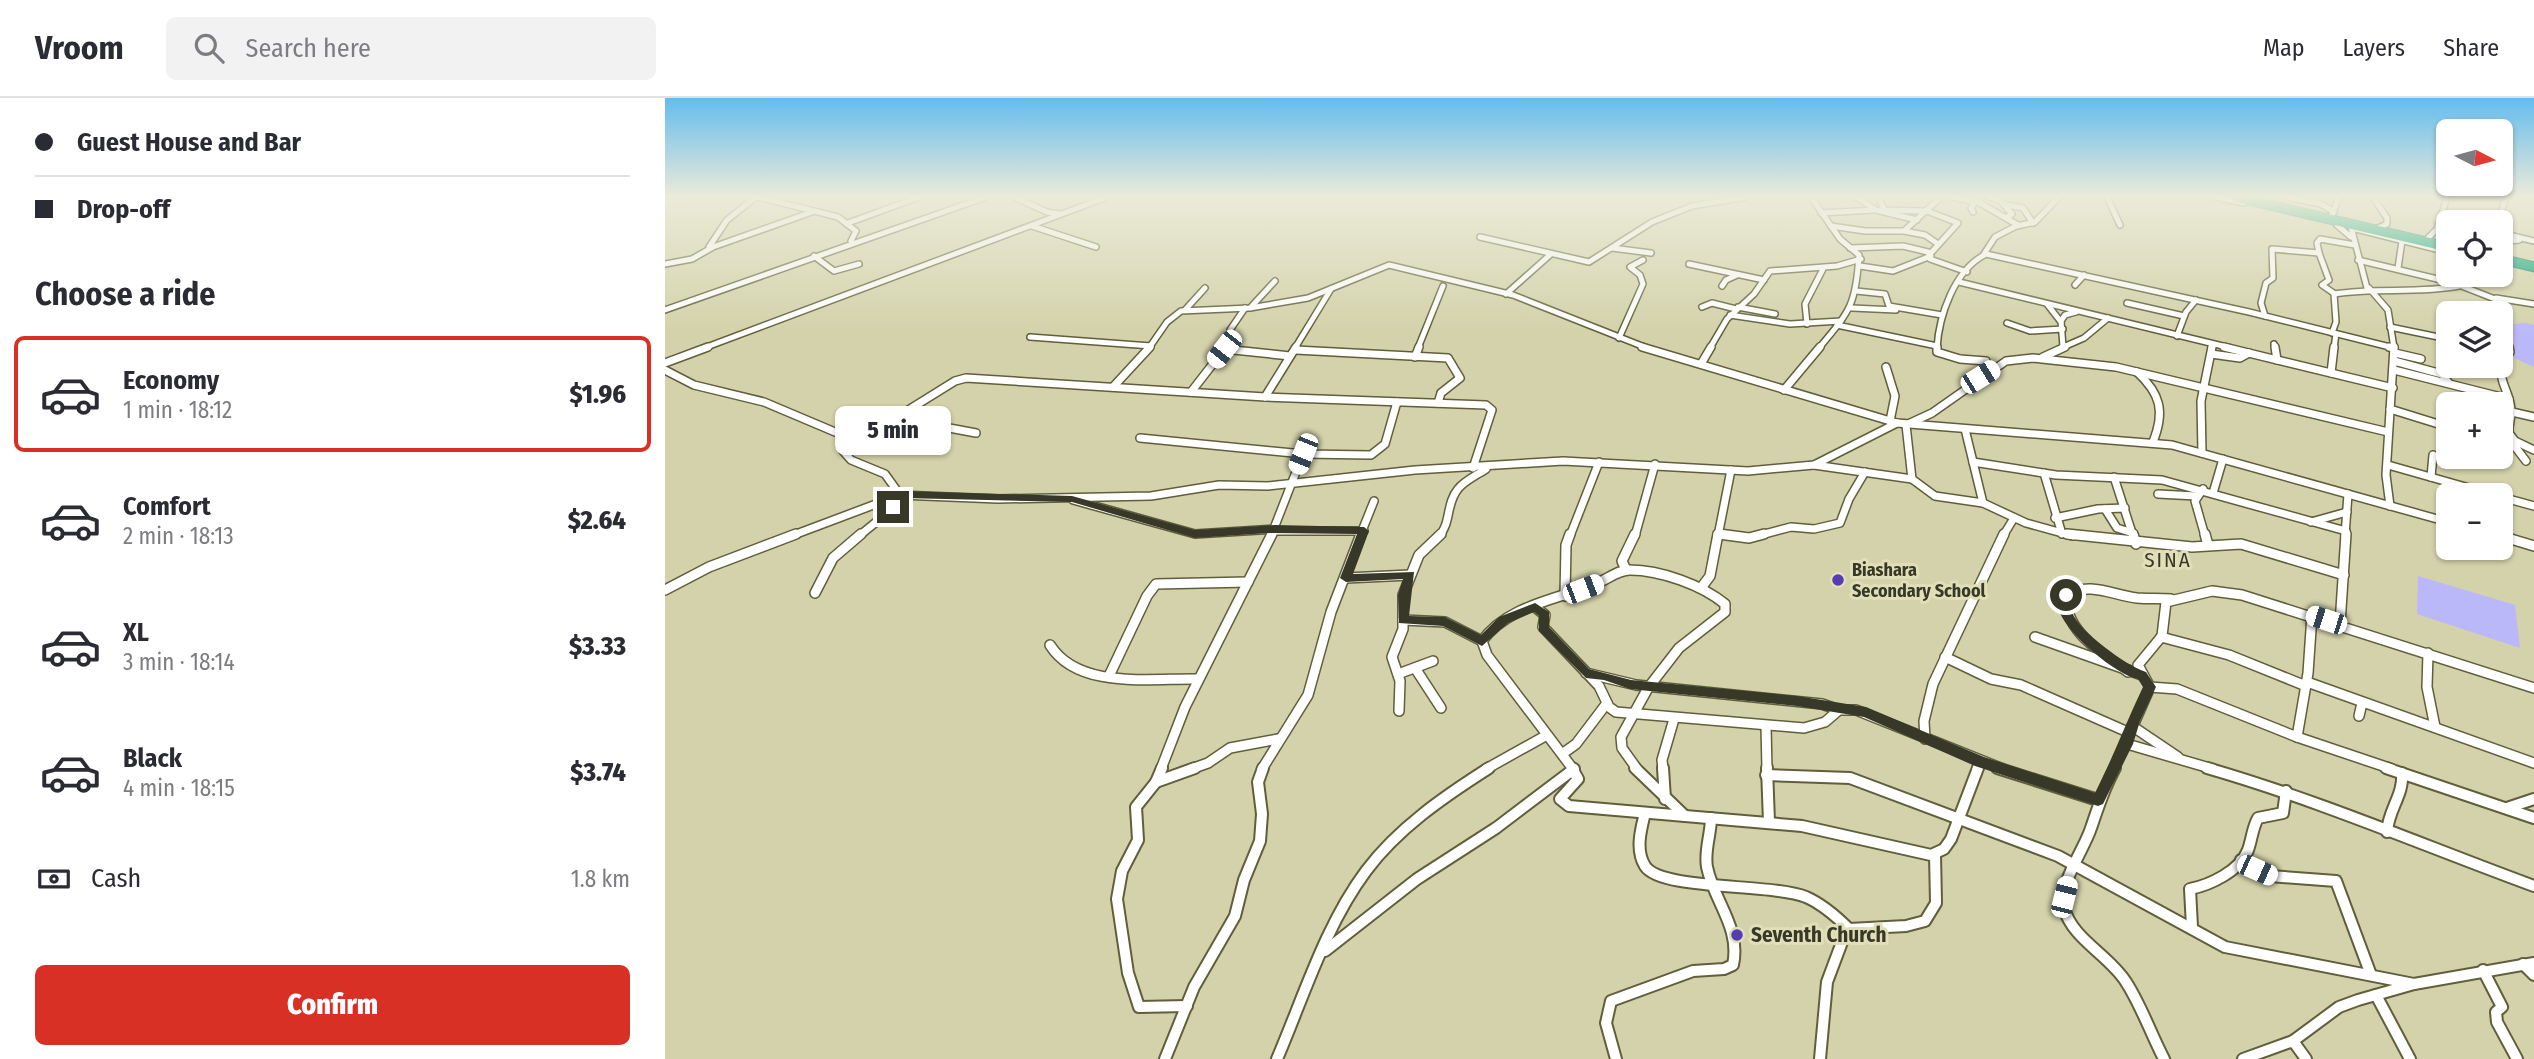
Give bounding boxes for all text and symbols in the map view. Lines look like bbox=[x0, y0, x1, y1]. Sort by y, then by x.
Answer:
search box bbox=[166, 17, 656, 80]
text: Vroom bbox=[35, 28, 124, 68]
icon: search bbox=[190, 29, 228, 67]
text: Search here bbox=[246, 33, 371, 64]
text: Map bbox=[2263, 34, 2305, 62]
text: Layers bbox=[2343, 34, 2405, 62]
text: Share bbox=[2443, 34, 2499, 62]
north arrow bbox=[2436, 119, 2513, 196]
map controls bbox=[2436, 119, 2513, 560]
text: Guest House and Bar bbox=[77, 127, 301, 158]
text: Drop-off bbox=[77, 194, 170, 225]
button: locate bbox=[2436, 210, 2513, 287]
text: Choose a ride bbox=[35, 275, 216, 313]
button: layers bbox=[2436, 301, 2513, 378]
car bbox=[1203, 326, 1246, 372]
car bbox=[1957, 357, 2004, 397]
icon: car bbox=[39, 363, 102, 426]
text: Economy bbox=[123, 365, 219, 396]
text: $1.96 bbox=[570, 379, 626, 410]
button: + bbox=[2436, 392, 2513, 469]
text: 1 min · 18:12 bbox=[123, 396, 232, 424]
callout: 5 min bbox=[835, 406, 951, 454]
text: 5 min bbox=[867, 416, 919, 444]
car bbox=[1286, 431, 1321, 477]
button: − bbox=[2436, 483, 2513, 560]
icon: car bbox=[39, 489, 102, 552]
text: Comfort bbox=[123, 491, 211, 522]
route end bbox=[877, 491, 909, 523]
text: $2.64 bbox=[568, 505, 626, 536]
text: 2 min · 18:13 bbox=[123, 522, 234, 550]
district label: SINA bbox=[2144, 547, 2192, 573]
place label: Biashara Secondary School bbox=[1852, 559, 1986, 602]
car bbox=[1560, 572, 1607, 606]
marker: Biashara Secondary School bbox=[1830, 572, 1846, 588]
route start bbox=[2050, 579, 2082, 611]
car bbox=[2303, 604, 2350, 636]
icon: car bbox=[39, 615, 102, 678]
text: XL bbox=[123, 617, 149, 648]
text: $3.33 bbox=[569, 631, 626, 662]
text: 3 min · 18:14 bbox=[123, 648, 235, 676]
icon: car bbox=[39, 741, 102, 804]
text: Black bbox=[123, 743, 182, 774]
text: $3.74 bbox=[570, 757, 626, 788]
text: 4 min · 18:15 bbox=[123, 774, 235, 802]
car bbox=[2234, 852, 2281, 888]
icon: cash bbox=[35, 860, 73, 898]
text: Cash bbox=[91, 863, 141, 894]
text: 1.8 km bbox=[571, 865, 630, 893]
car bbox=[2049, 874, 2080, 920]
place label: Seventh Church bbox=[1751, 922, 1886, 948]
marker: Seventh Church bbox=[1729, 927, 1745, 943]
button: Confirm bbox=[35, 965, 630, 1045]

